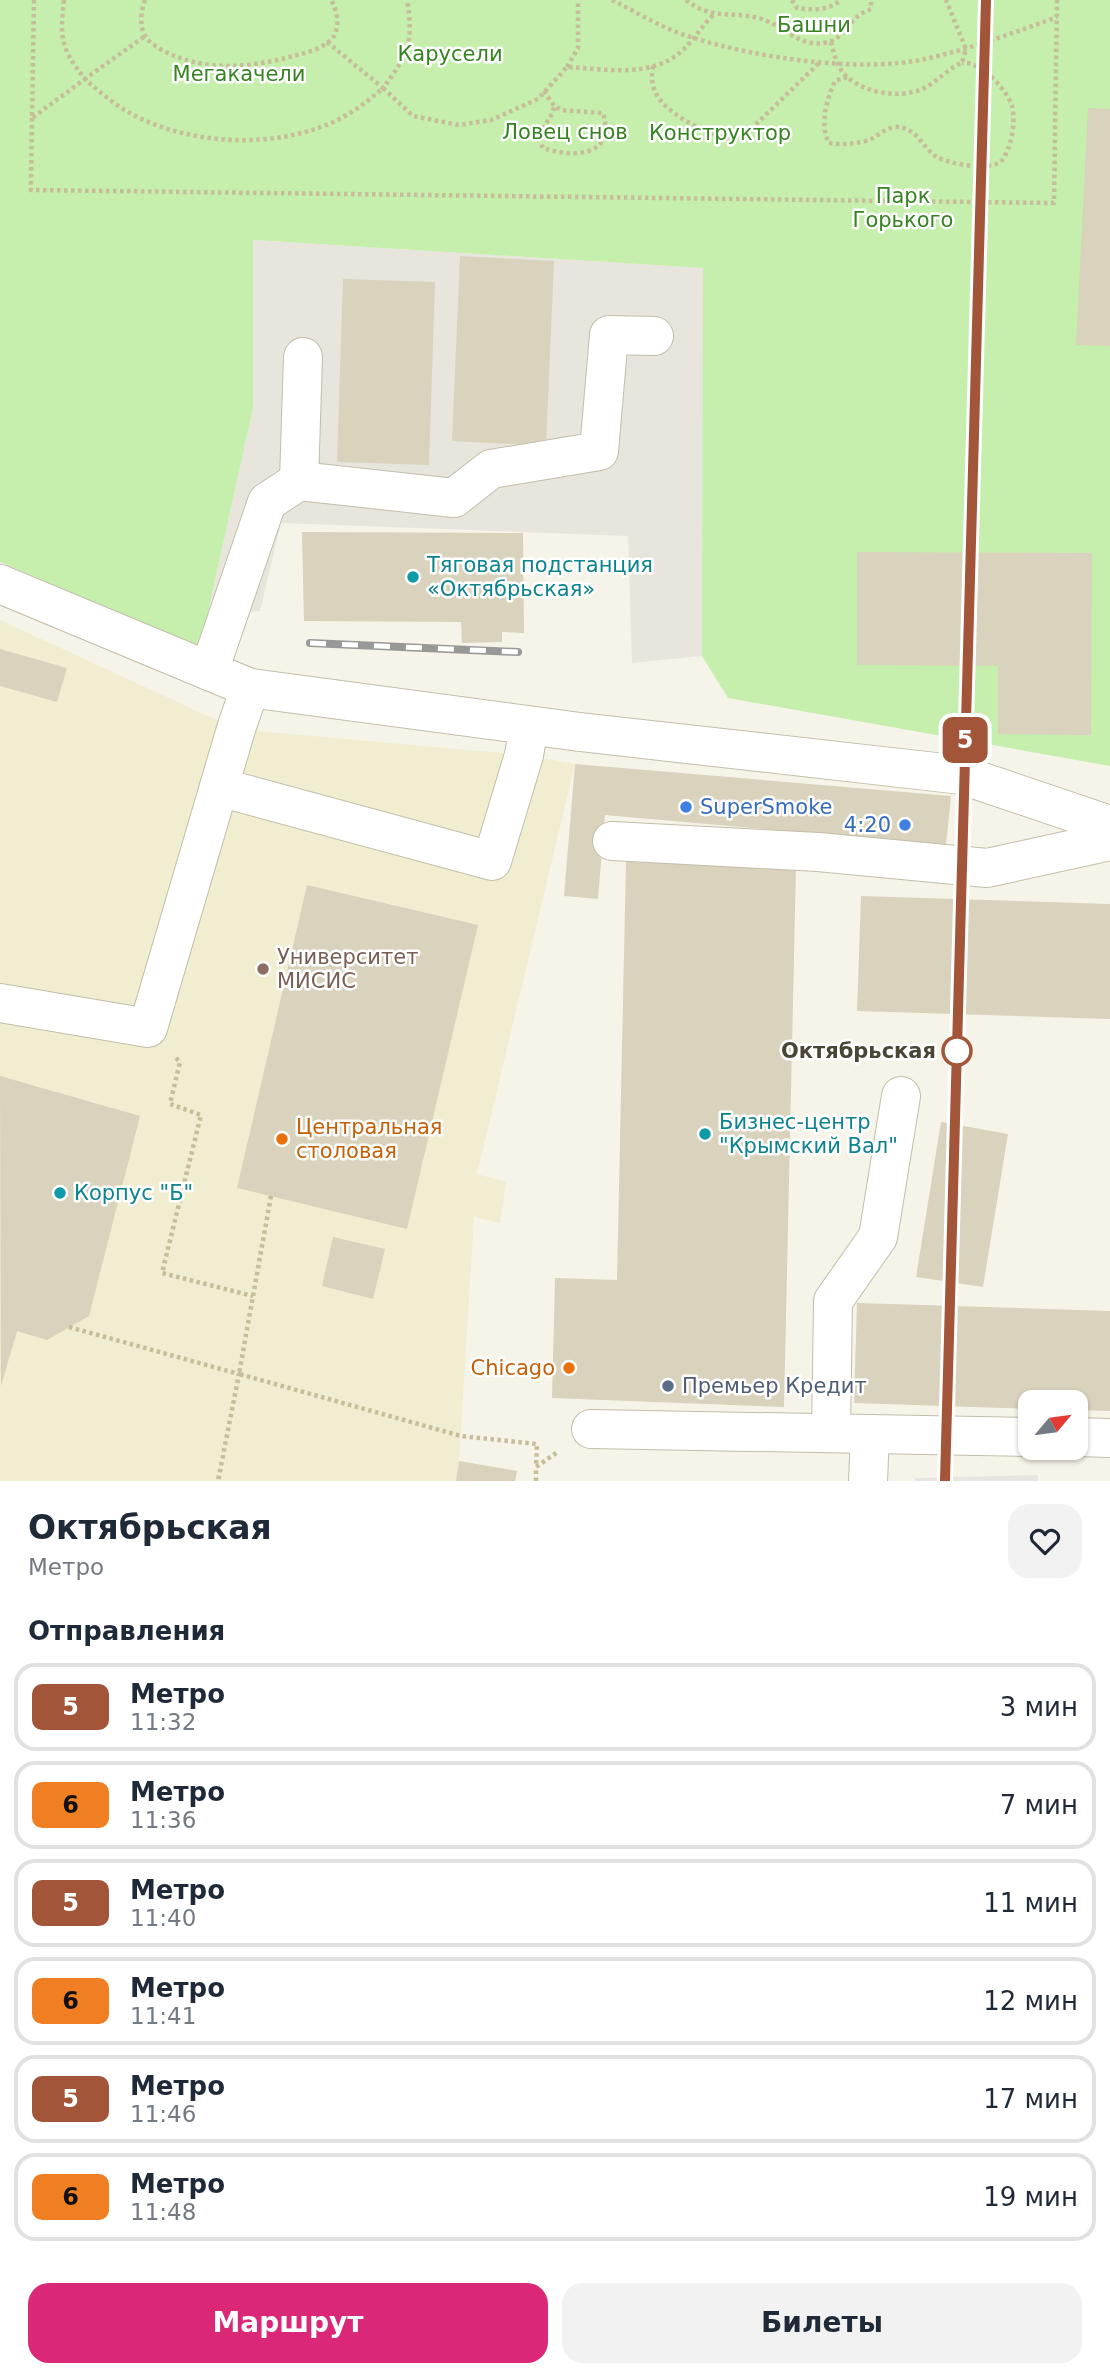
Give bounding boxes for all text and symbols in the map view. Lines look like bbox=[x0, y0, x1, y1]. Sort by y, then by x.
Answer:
park label: Башни bbox=[777, 13, 851, 37]
park label: Карусели bbox=[397, 42, 503, 66]
park label: Мегакачели bbox=[173, 62, 305, 86]
park label: Ловец снов bbox=[502, 120, 628, 144]
park label: Конструктор bbox=[649, 121, 791, 145]
park label: Парк Горького bbox=[853, 184, 953, 232]
place label: Тяговая подстанция «Октябрьская» bbox=[426, 553, 653, 601]
marker: Тяговая подстанция «Октябрьская» bbox=[405, 569, 421, 585]
line badge: 5 bbox=[942, 717, 988, 763]
text: 5 bbox=[957, 726, 973, 754]
place label: SuperSmoke bbox=[700, 795, 833, 819]
marker: SuperSmoke bbox=[678, 799, 694, 815]
place label: 4:20 bbox=[844, 813, 891, 837]
marker: 4:20 bbox=[897, 817, 913, 833]
place label: Университет МИСИС bbox=[277, 945, 418, 993]
marker: Университет МИСИС bbox=[255, 961, 271, 977]
marker: Октябрьская bbox=[942, 1036, 972, 1066]
place label: Октябрьская bbox=[781, 1039, 936, 1063]
place label: Бизнес-центр "Крымский Вал" bbox=[719, 1110, 898, 1158]
place label: Центральная столовая bbox=[296, 1115, 442, 1163]
marker: Бизнес-центр "Крымский Вал" bbox=[697, 1126, 713, 1142]
marker: Центральная столовая bbox=[274, 1131, 290, 1147]
place label: Корпус "Б" bbox=[74, 1181, 193, 1205]
marker: Корпус "Б" bbox=[52, 1185, 68, 1201]
place label: Chicago bbox=[471, 1356, 555, 1380]
marker: Chicago bbox=[561, 1360, 577, 1376]
place label: Премьер Кредит bbox=[682, 1374, 867, 1398]
marker: Премьер Кредит bbox=[660, 1378, 676, 1394]
north arrow bbox=[1018, 1390, 1088, 1460]
map controls bbox=[1018, 1390, 1088, 1460]
button: heart bbox=[1008, 1504, 1082, 1578]
text: Октябрьская bbox=[28, 1508, 272, 1547]
text: Метро bbox=[28, 1554, 104, 1580]
text: Отправления bbox=[28, 1616, 225, 1646]
text: Метро bbox=[130, 1679, 225, 1709]
text: 3 мин bbox=[1000, 1692, 1078, 1722]
text: 5 bbox=[62, 1693, 79, 1721]
text: 11:32 bbox=[130, 1709, 196, 1735]
text: Метро bbox=[130, 1777, 225, 1807]
text: 7 мин bbox=[1000, 1790, 1078, 1820]
text: 6 bbox=[62, 1791, 79, 1819]
text: 11:36 bbox=[130, 1807, 196, 1833]
text: Метро bbox=[130, 1875, 225, 1905]
text: 11 мин bbox=[983, 1888, 1078, 1918]
text: 5 bbox=[62, 1889, 79, 1917]
text: 11:40 bbox=[130, 1905, 196, 1931]
text: Метро bbox=[130, 1973, 225, 2003]
text: 12 мин bbox=[983, 1986, 1078, 2016]
text: 6 bbox=[62, 1987, 79, 2015]
text: 11:41 bbox=[130, 2003, 196, 2029]
text: Метро bbox=[130, 2071, 225, 2101]
text: 17 мин bbox=[983, 2084, 1078, 2114]
text: 5 bbox=[62, 2085, 79, 2113]
text: 11:46 bbox=[130, 2101, 196, 2127]
text: Метро bbox=[130, 2169, 225, 2199]
text: 19 мин bbox=[983, 2182, 1078, 2212]
text: 6 bbox=[62, 2183, 79, 2211]
text: 11:48 bbox=[130, 2199, 196, 2225]
button: Маршрут bbox=[28, 2283, 548, 2363]
button: Билеты bbox=[562, 2283, 1082, 2363]

